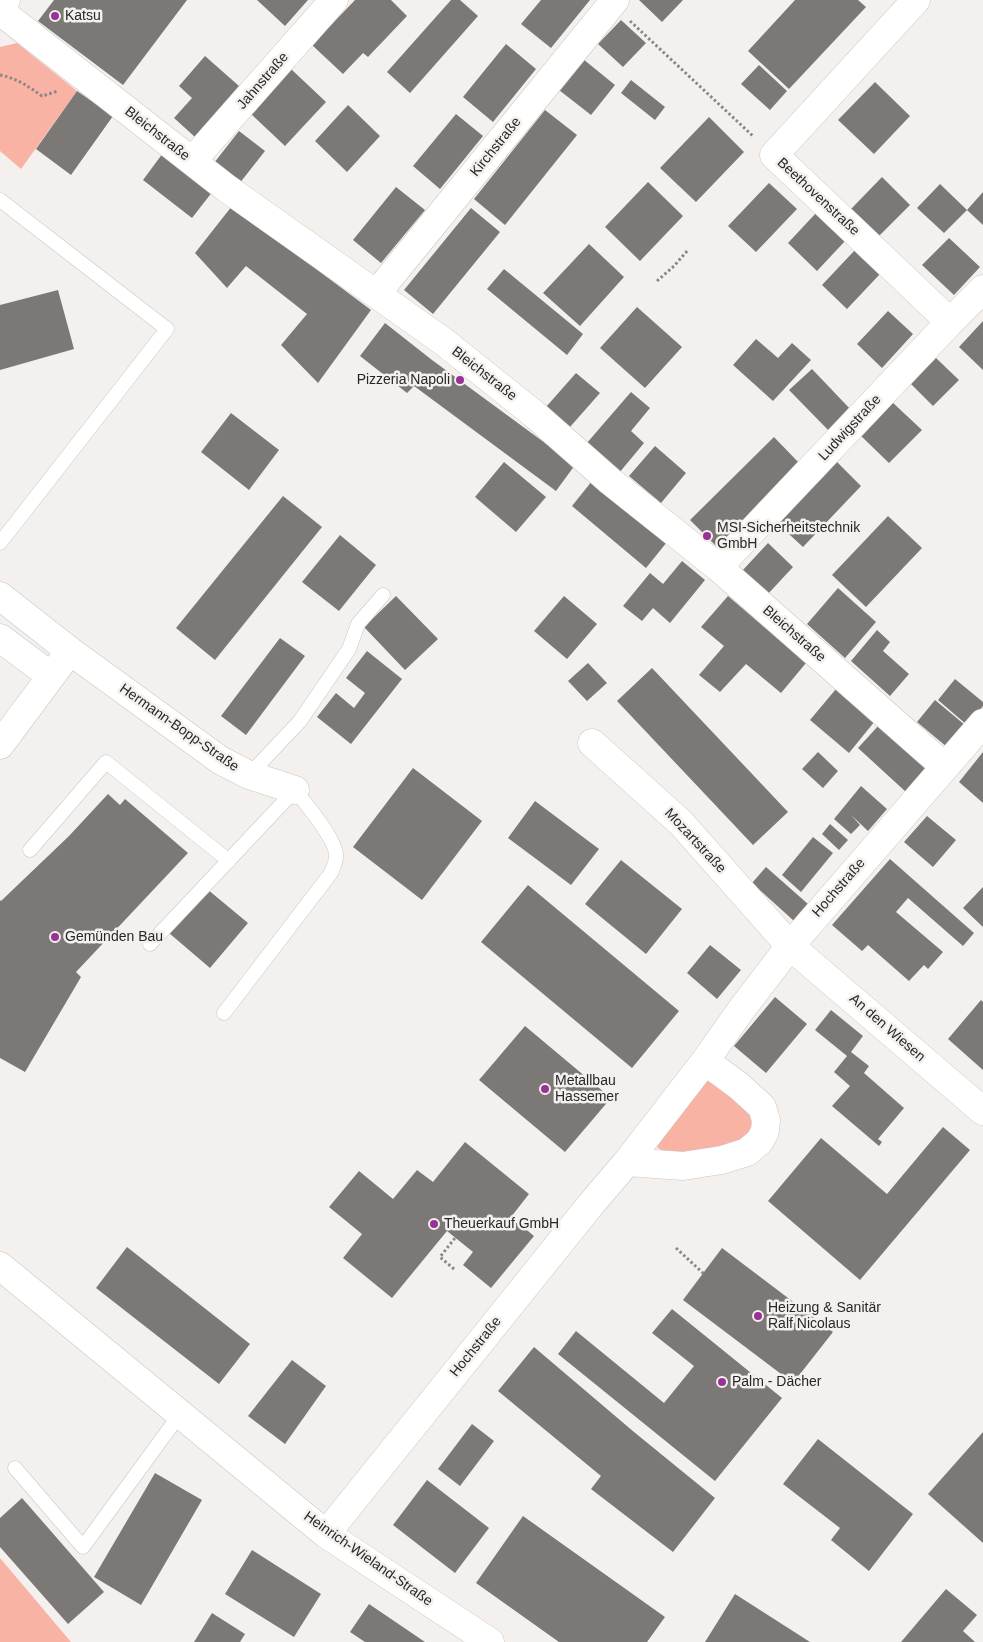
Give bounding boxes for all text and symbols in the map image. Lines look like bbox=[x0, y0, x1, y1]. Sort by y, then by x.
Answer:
place label: Katsu bbox=[65, 8, 101, 24]
marker: Katsu bbox=[49, 10, 61, 22]
street label: Jahnstraße bbox=[234, 49, 292, 113]
street label: Bleichstraße bbox=[121, 103, 193, 165]
street label: Kirchstraße bbox=[467, 114, 525, 180]
street label: Beethovenstraße bbox=[773, 154, 863, 240]
street label: Bleichstraße bbox=[448, 343, 520, 405]
place label: Pizzeria Napoli bbox=[357, 372, 450, 388]
marker: Pizzeria Napoli bbox=[454, 374, 466, 386]
street label: Ludwigstraße bbox=[815, 392, 885, 464]
place label: MSI-Sicherheitstechnik GmbH bbox=[717, 520, 860, 552]
marker: MSI-Sicherheitstechnik GmbH bbox=[701, 530, 713, 542]
street label: Bleichstraße bbox=[759, 602, 829, 666]
street label: Hermann-Bopp-Straße bbox=[116, 681, 242, 775]
street label: Mozartstraße bbox=[661, 805, 729, 877]
street label: Hochstraße bbox=[809, 855, 869, 921]
place label: Gemünden Bau bbox=[65, 929, 163, 945]
marker: Gemünden Bau bbox=[49, 931, 61, 943]
street label: An den Wiesen bbox=[846, 991, 928, 1065]
place label: Metallbau Hassemer bbox=[555, 1073, 619, 1106]
marker: Metallbau Hassemer bbox=[539, 1083, 551, 1095]
place label: Theuerkauf GmbH bbox=[444, 1216, 559, 1232]
marker: Theuerkauf GmbH bbox=[428, 1218, 440, 1230]
place label: Heizung & Sanitär Ralf Nicolaus bbox=[768, 1300, 881, 1332]
marker: Heizung & Sanitär Ralf Nicolaus bbox=[752, 1310, 764, 1322]
street label: Hochstraße bbox=[447, 1314, 505, 1380]
place label: Palm - Dächer bbox=[732, 1374, 821, 1390]
marker: Palm - Dächer bbox=[716, 1376, 728, 1388]
street label: Heinrich-Wieland-Straße bbox=[300, 1508, 436, 1610]

